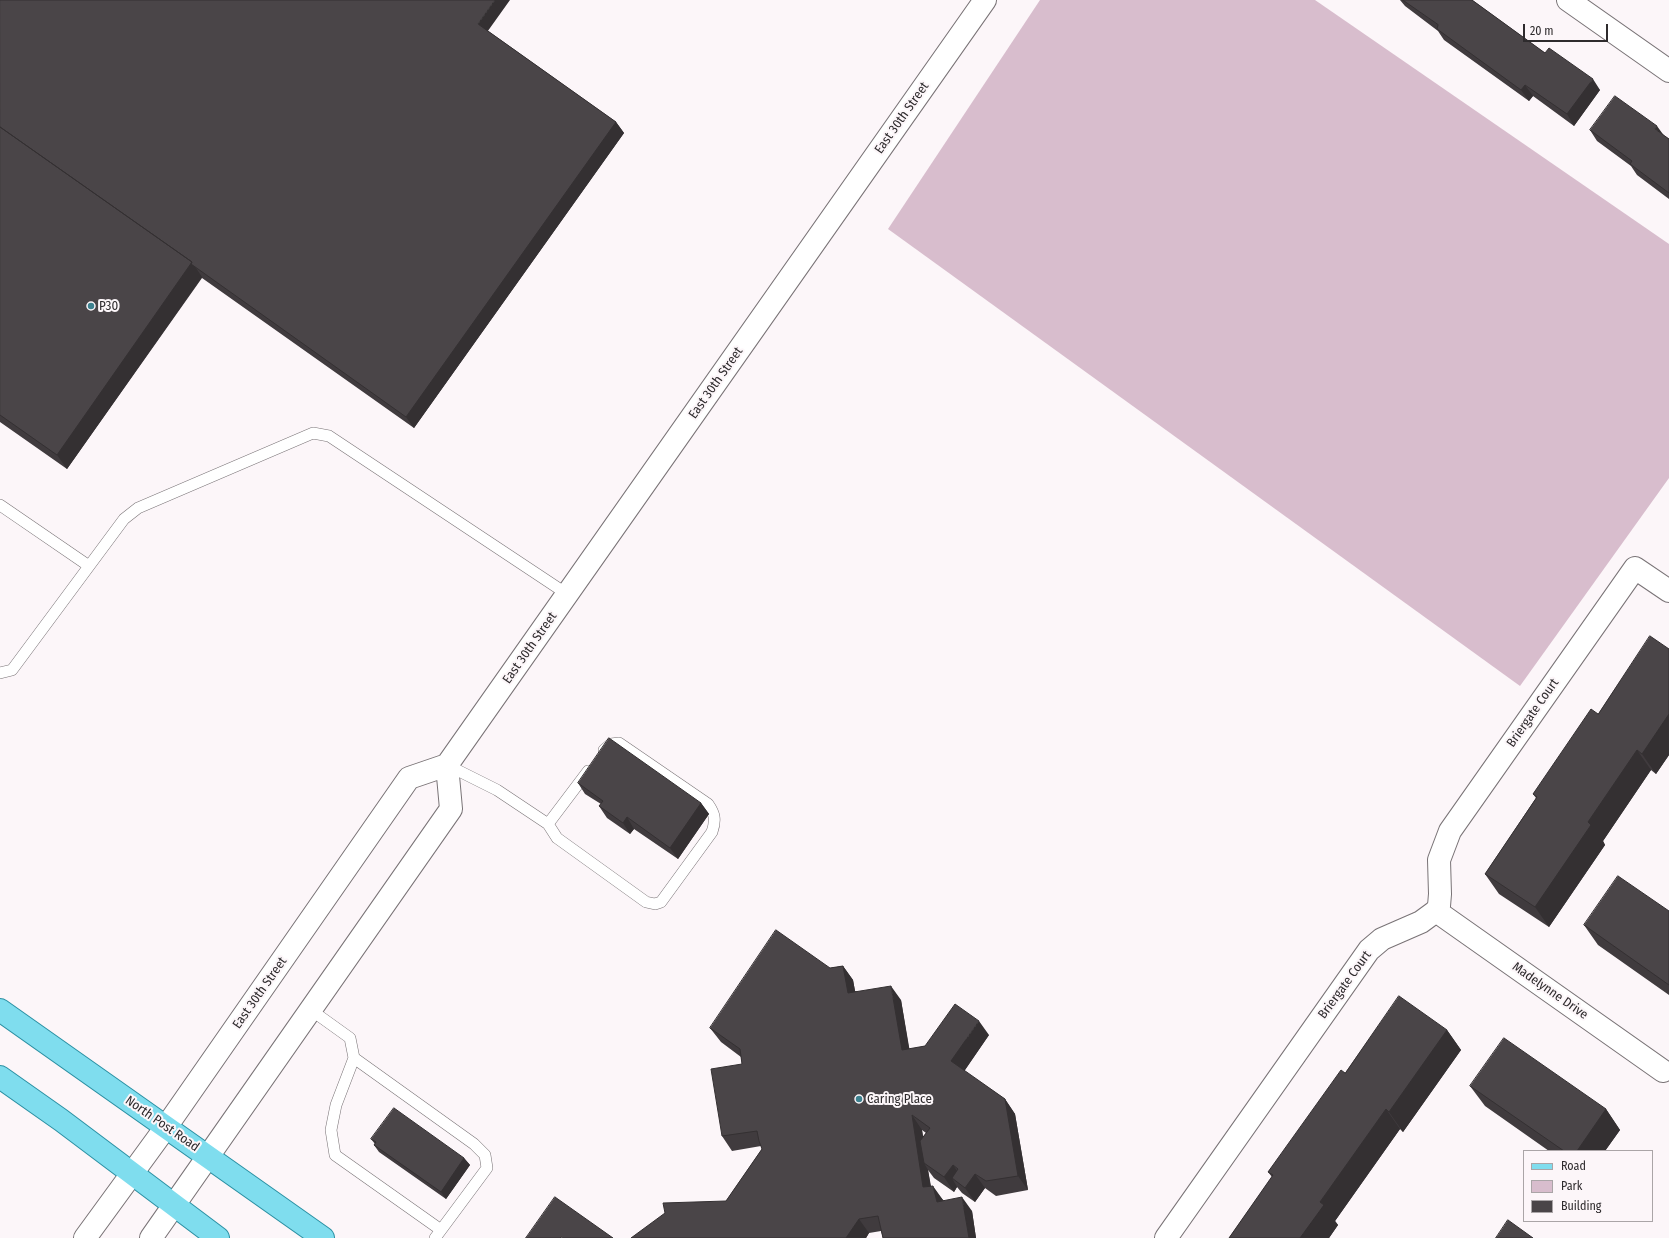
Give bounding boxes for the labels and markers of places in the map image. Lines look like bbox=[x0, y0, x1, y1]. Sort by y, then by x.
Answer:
place label: P30 bbox=[99, 298, 118, 314]
marker: P30 bbox=[86, 301, 96, 311]
place label: Caring Place bbox=[867, 1091, 932, 1107]
marker: Caring Place bbox=[854, 1094, 864, 1104]

